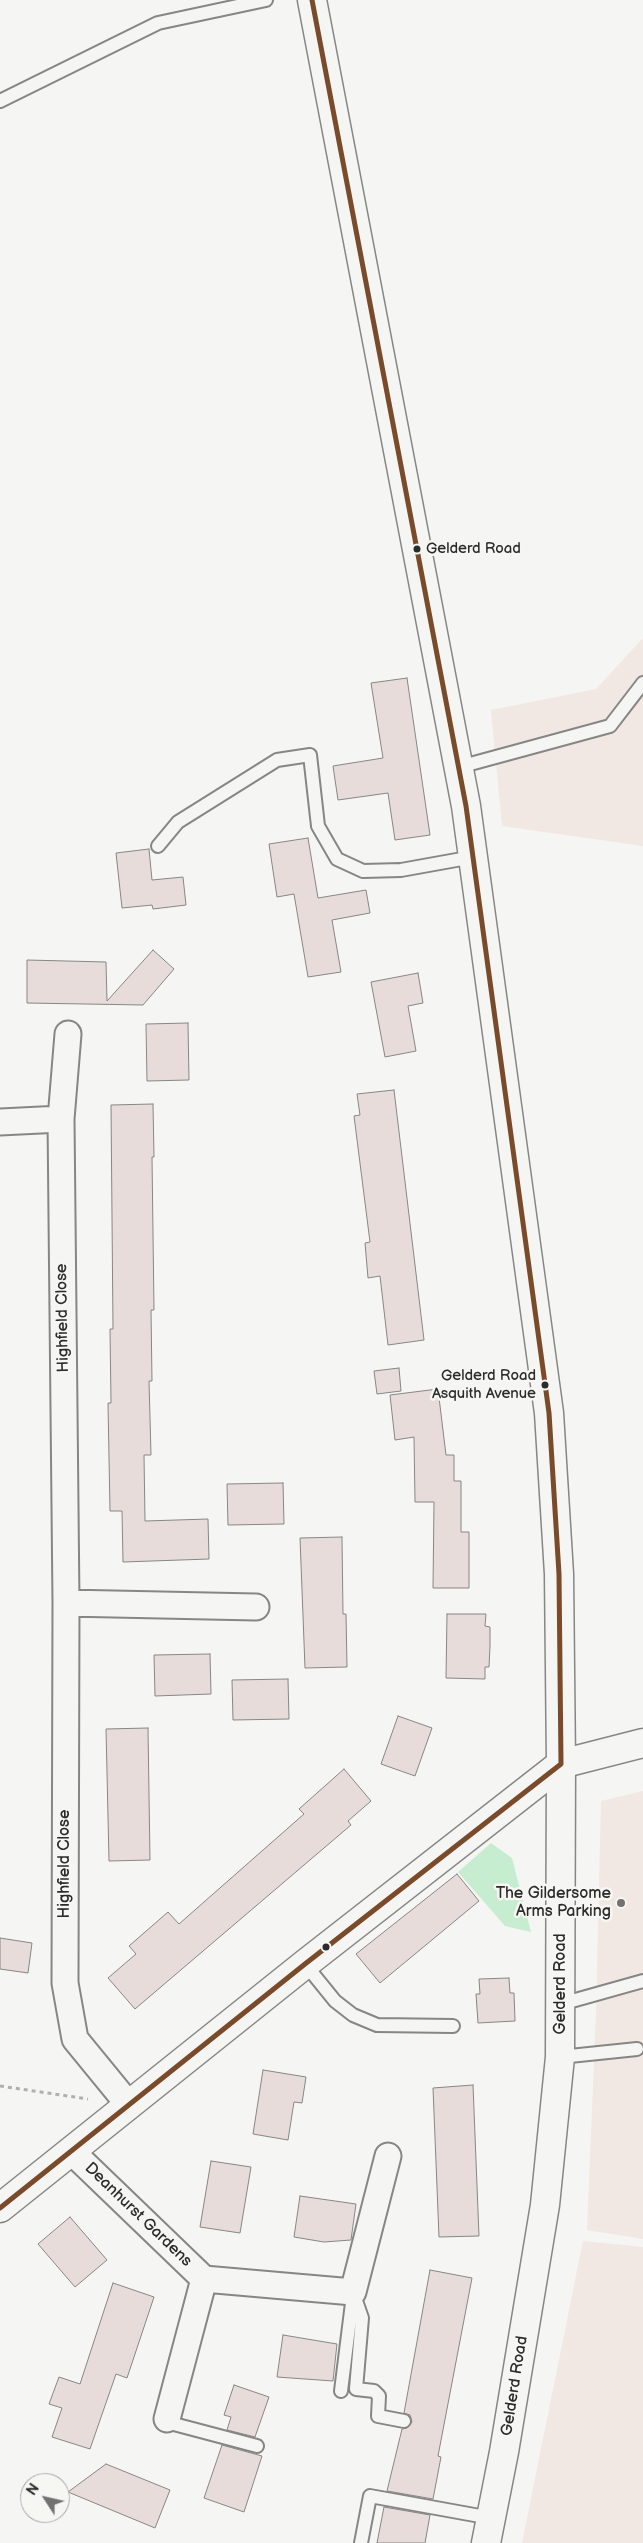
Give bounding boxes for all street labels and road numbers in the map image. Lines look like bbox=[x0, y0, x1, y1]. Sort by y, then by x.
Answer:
street label: Highfield Close bbox=[52, 1263, 74, 1373]
street label: Highfield Close bbox=[55, 1809, 75, 1919]
street label: Gelderd Road bbox=[551, 1933, 571, 2035]
street label: Deanhurst Gardens bbox=[80, 2159, 196, 2271]
street label: Gelderd Road bbox=[498, 2335, 532, 2437]

